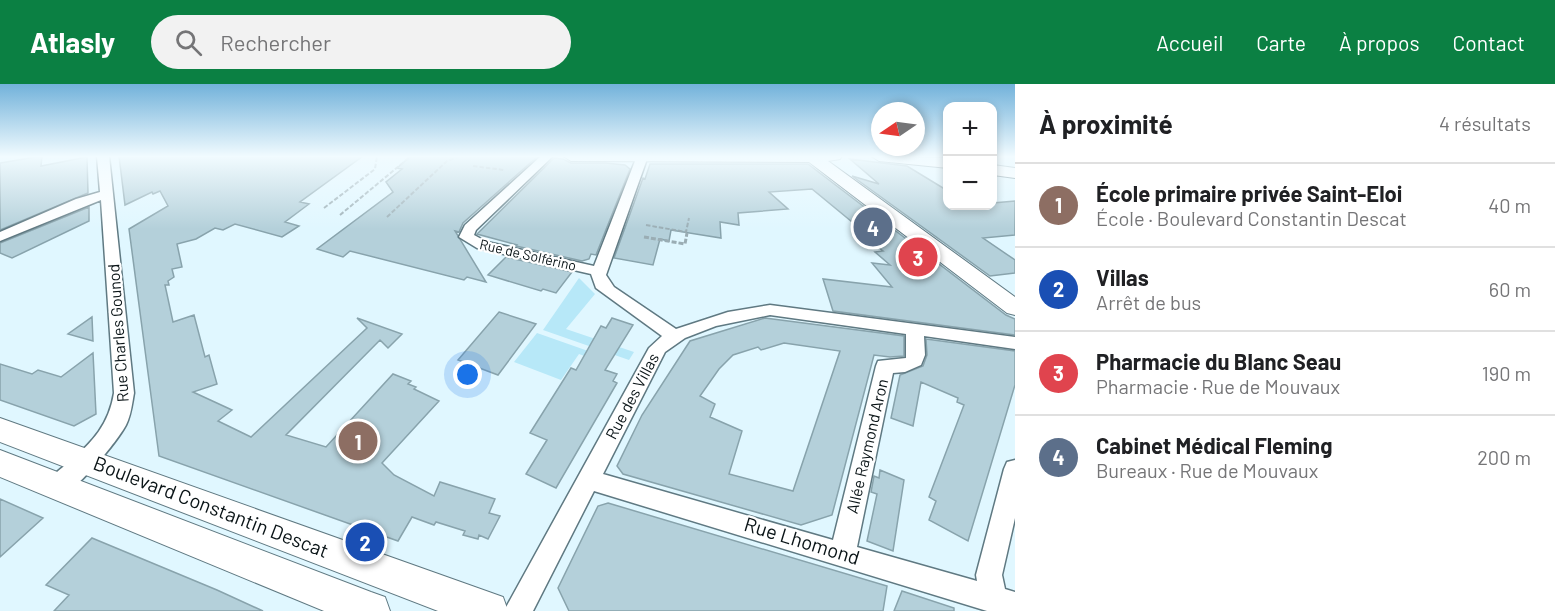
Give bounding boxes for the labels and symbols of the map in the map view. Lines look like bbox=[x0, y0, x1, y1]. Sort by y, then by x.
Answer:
north arrow bbox=[871, 102, 925, 156]
pin: 4 bbox=[854, 204, 892, 250]
pin: 3 bbox=[898, 234, 938, 279]
street label: Rue de Solférino bbox=[478, 235, 578, 274]
street label: Rue Charles Gounod bbox=[103, 263, 132, 403]
street label: Rue des Villas bbox=[601, 349, 662, 442]
your location bbox=[453, 360, 482, 389]
street label: Allée Raymond Aron bbox=[842, 377, 891, 515]
pin: 1 bbox=[338, 418, 378, 464]
street label: Boulevard Constantin Descat bbox=[90, 450, 332, 562]
street label: Rue Lhomond bbox=[742, 511, 863, 569]
pin: 2 bbox=[346, 520, 385, 564]

